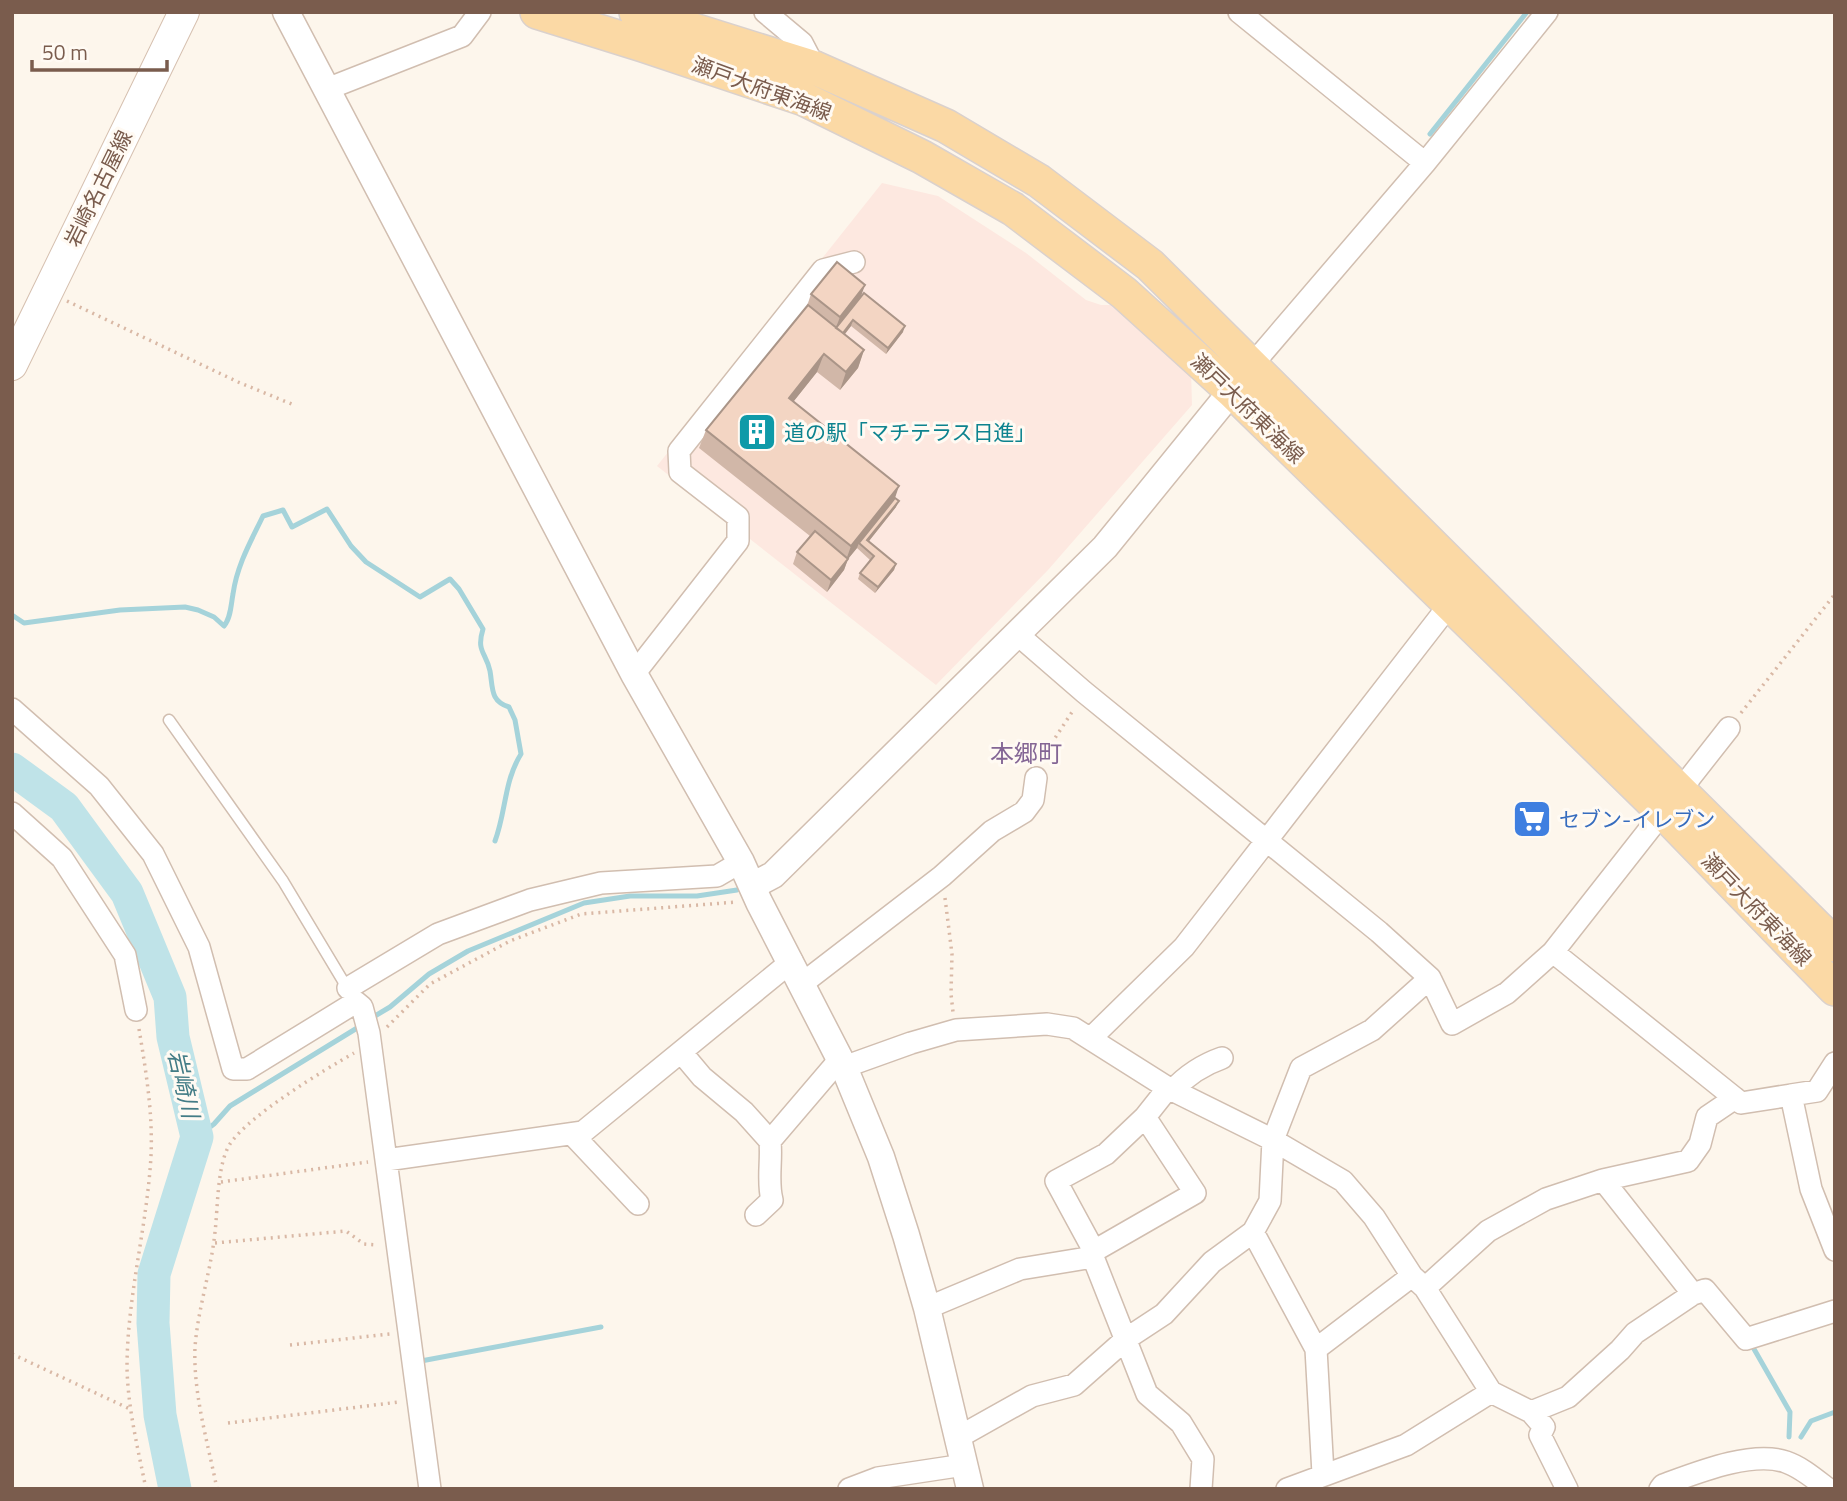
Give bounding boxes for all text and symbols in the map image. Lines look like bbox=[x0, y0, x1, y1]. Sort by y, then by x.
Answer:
scale bar bbox=[32, 28, 166, 72]
text: 50 m bbox=[42, 36, 88, 68]
street label: 瀬戸大府東海線 bbox=[687, 48, 837, 128]
street label: 岩崎名古屋線 bbox=[56, 124, 140, 252]
street label: 瀬戸大府東海線 bbox=[1184, 345, 1312, 471]
building icon: 道の駅「マチテラス日進」 bbox=[736, 411, 778, 453]
place label: 道の駅「マチテラス日進」 bbox=[784, 416, 1036, 448]
district label: 本郷町 bbox=[990, 735, 1062, 771]
supermarket icon: セブン-イレブン bbox=[1511, 798, 1553, 840]
place label: セブン-イレブン bbox=[1559, 803, 1715, 835]
street label: 瀬戸大府東海線 bbox=[1694, 845, 1820, 973]
water label: 岩崎川 bbox=[159, 1046, 209, 1124]

